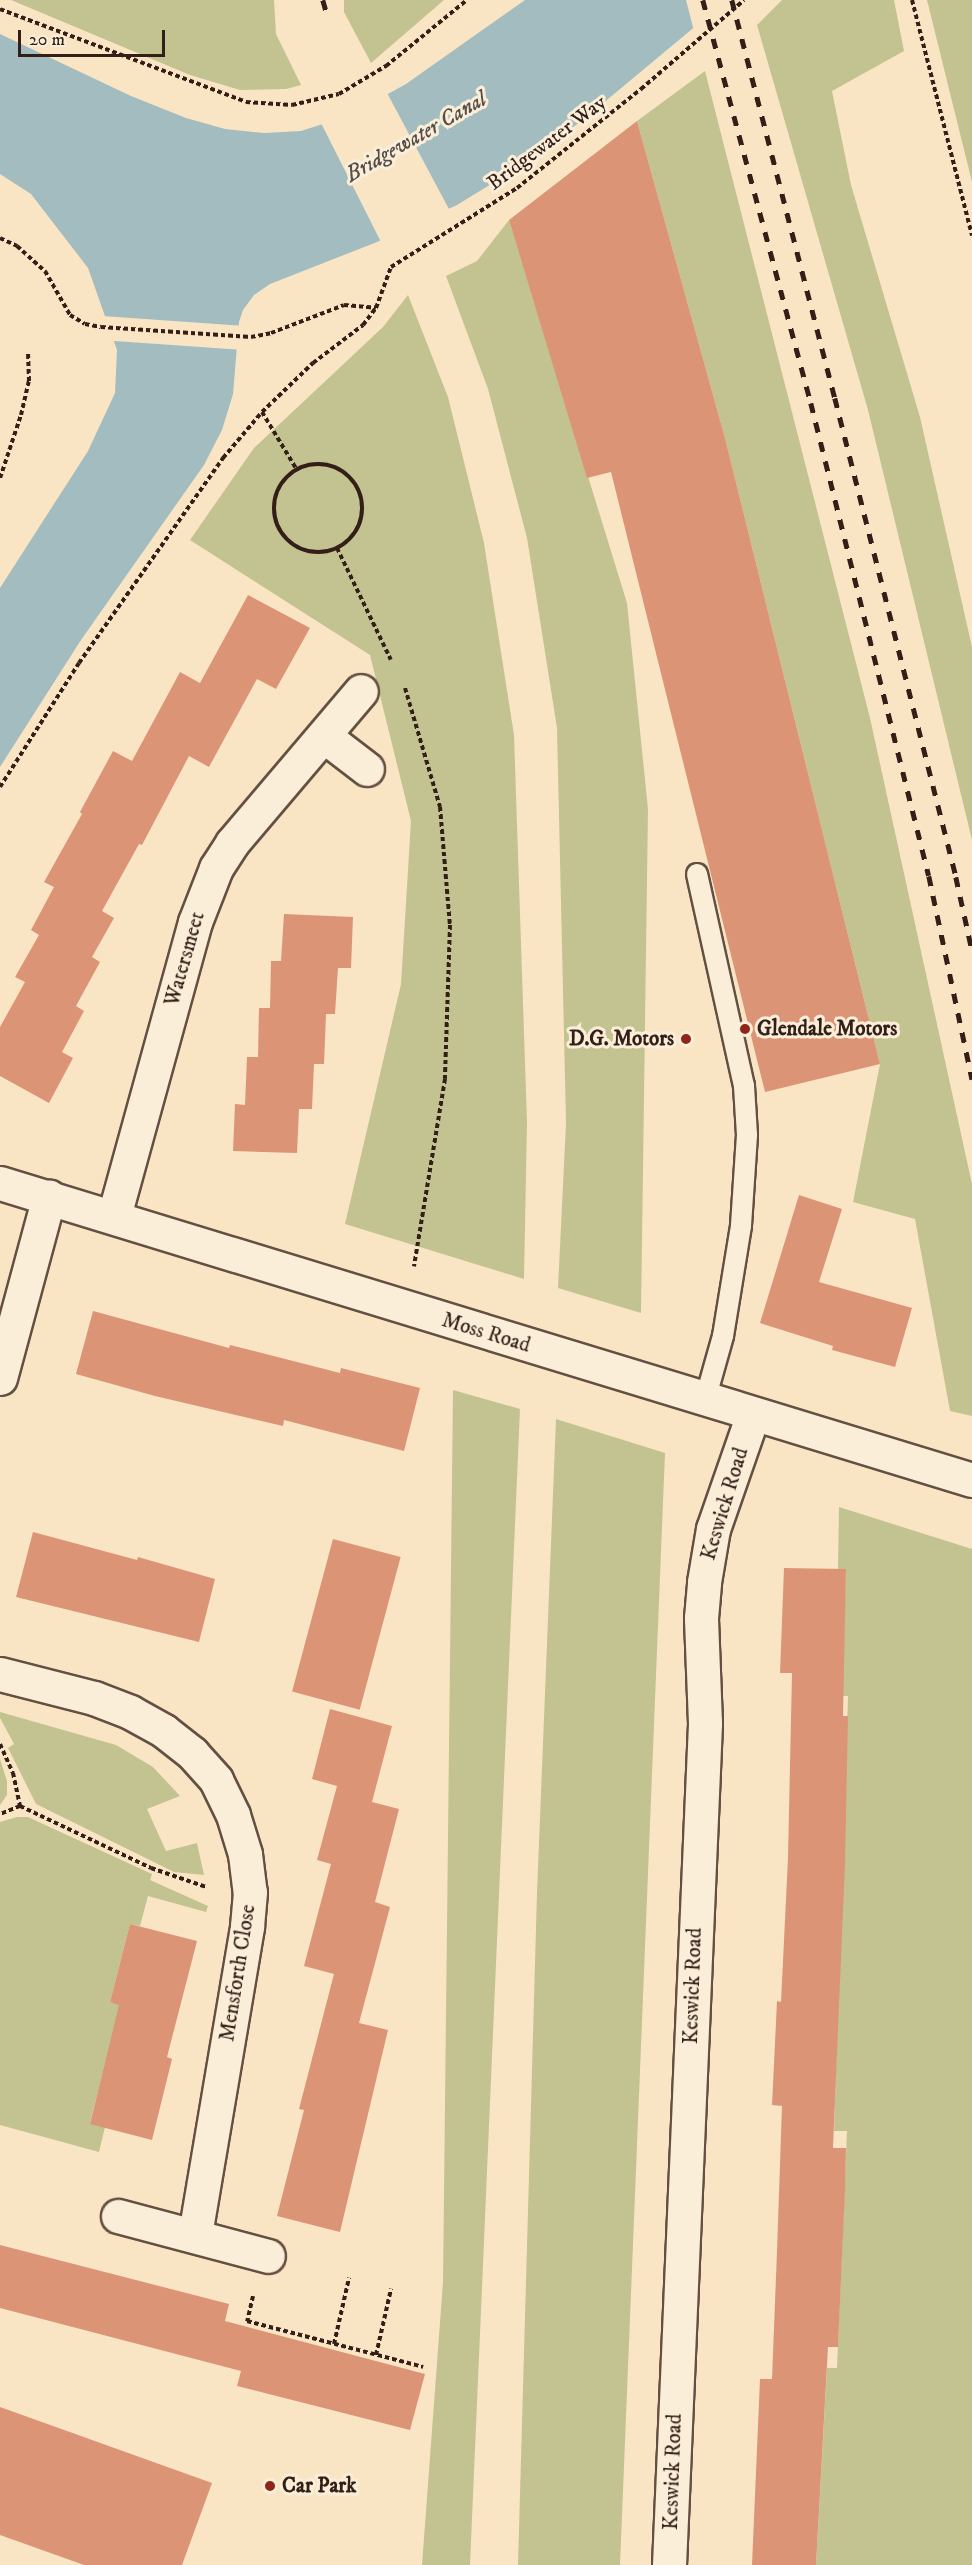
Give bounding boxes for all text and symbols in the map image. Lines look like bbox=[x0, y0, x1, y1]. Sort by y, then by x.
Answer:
scale bar bbox=[21, 18, 168, 56]
text: 20 m bbox=[29, 29, 65, 51]
water label: Bridgewater Canal bbox=[341, 86, 491, 188]
street label: Bridgewater Way bbox=[482, 90, 612, 196]
street label: Watersmeet bbox=[160, 909, 210, 1009]
place label: Glendale Motors bbox=[757, 1016, 897, 1042]
marker: Glendale Motors bbox=[738, 1022, 752, 1036]
place label: D.G. Motors bbox=[569, 1026, 674, 1052]
marker: D.G. Motors bbox=[679, 1032, 693, 1046]
street label: Moss Road bbox=[439, 1308, 533, 1358]
street label: Keswick Road bbox=[696, 1445, 754, 1563]
street label: Mensforth Close bbox=[215, 1903, 261, 2043]
street label: Keswick Road bbox=[678, 1927, 708, 2045]
street label: Keswick Road bbox=[658, 2413, 688, 2531]
place label: Car Park bbox=[282, 2473, 356, 2499]
marker: Car Park bbox=[263, 2479, 277, 2493]

